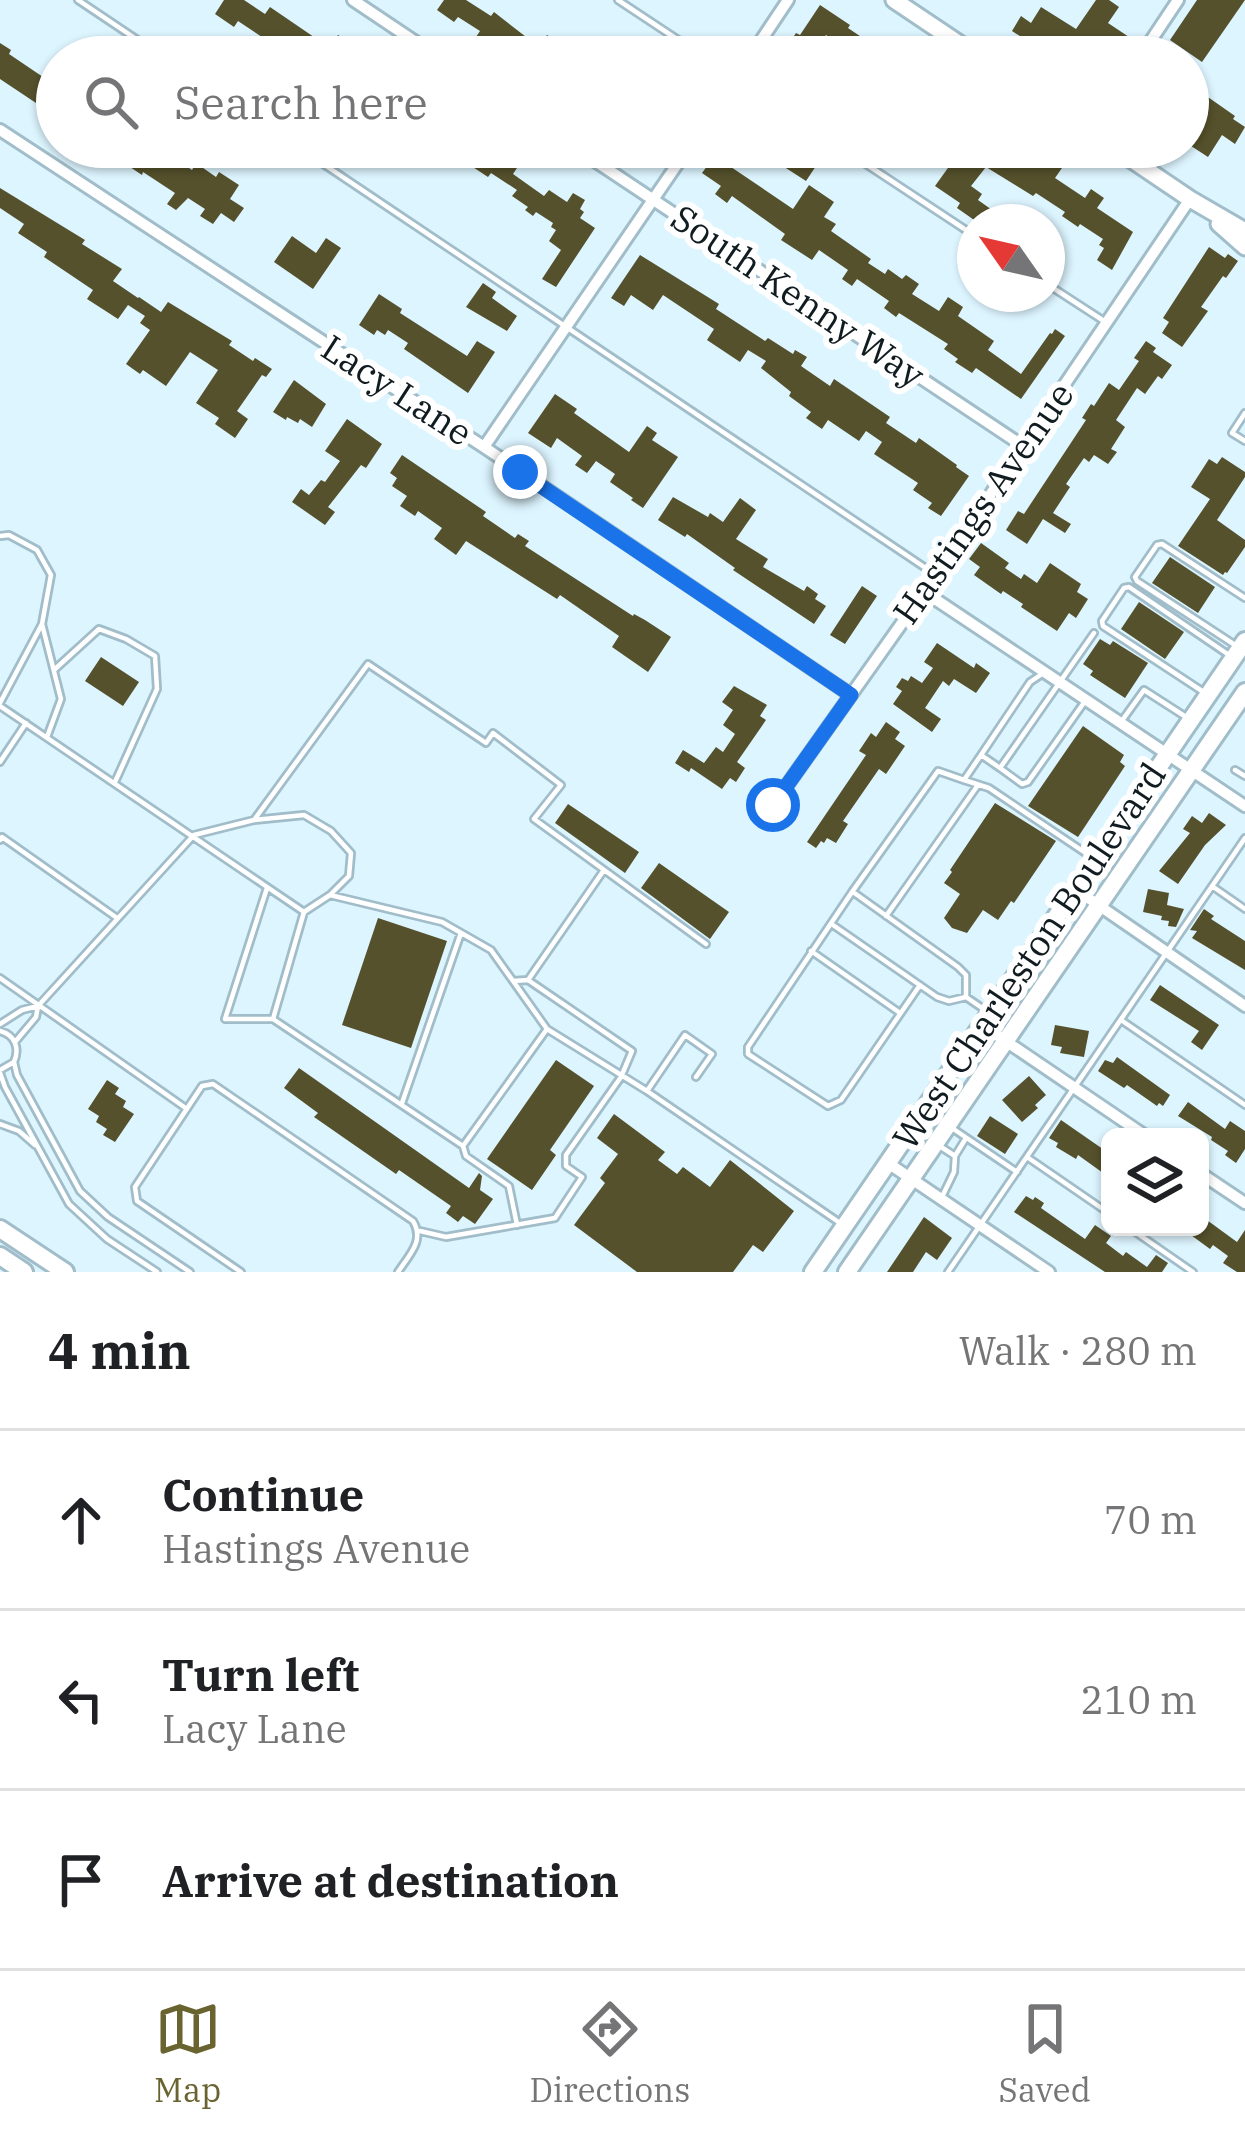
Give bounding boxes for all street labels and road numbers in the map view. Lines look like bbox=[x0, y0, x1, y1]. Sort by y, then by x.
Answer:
street label: South Kenny Way bbox=[663, 193, 935, 398]
street label: Lacy Lane bbox=[313, 323, 482, 456]
street label: Hastings Avenue bbox=[882, 373, 1083, 633]
street label: West Charleston Boulevard bbox=[881, 753, 1176, 1158]

